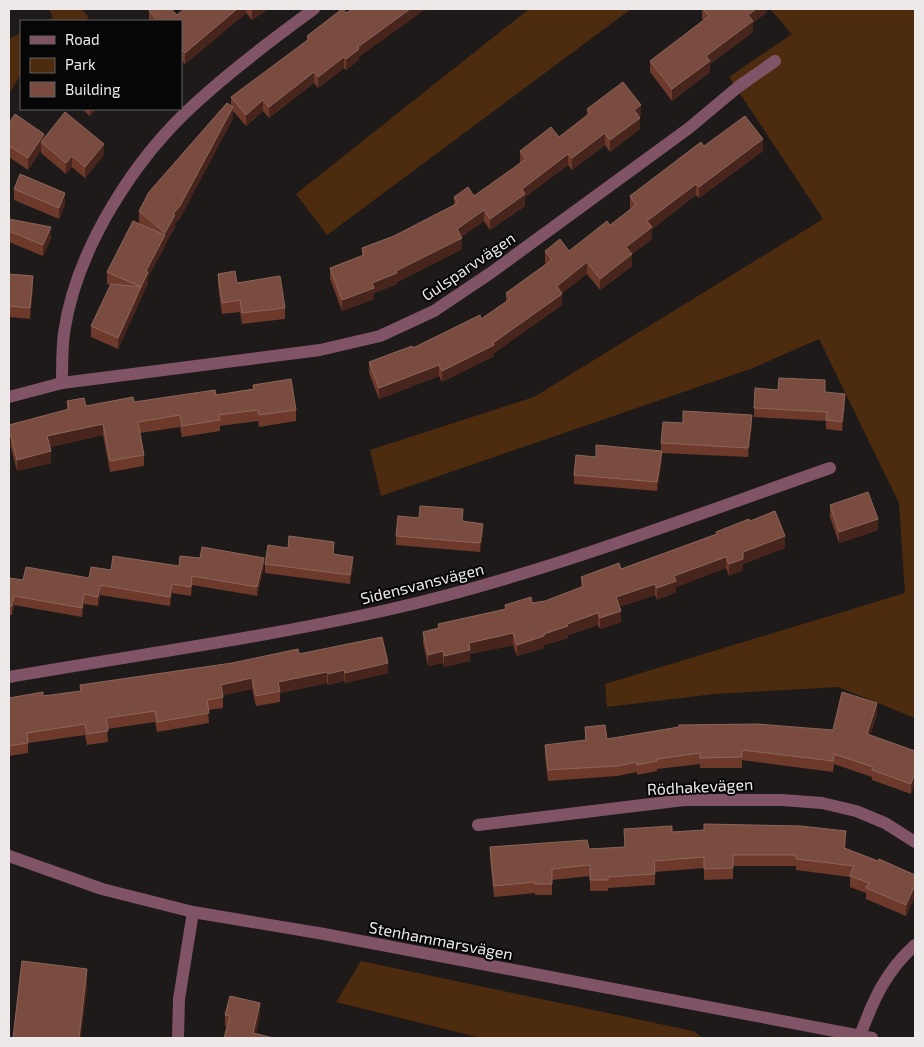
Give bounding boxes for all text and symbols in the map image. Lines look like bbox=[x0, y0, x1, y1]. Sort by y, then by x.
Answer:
legend bbox=[20, 20, 182, 110]
text: Road bbox=[65, 30, 100, 48]
text: Park bbox=[65, 55, 96, 73]
text: Building bbox=[65, 80, 121, 98]
street label: Gulsparvvägen bbox=[418, 228, 518, 304]
street label: Sidensvansvägen bbox=[358, 558, 486, 608]
street label: Rödhakevägen bbox=[646, 774, 754, 798]
street label: Stenhammarsvägen bbox=[367, 917, 515, 963]

